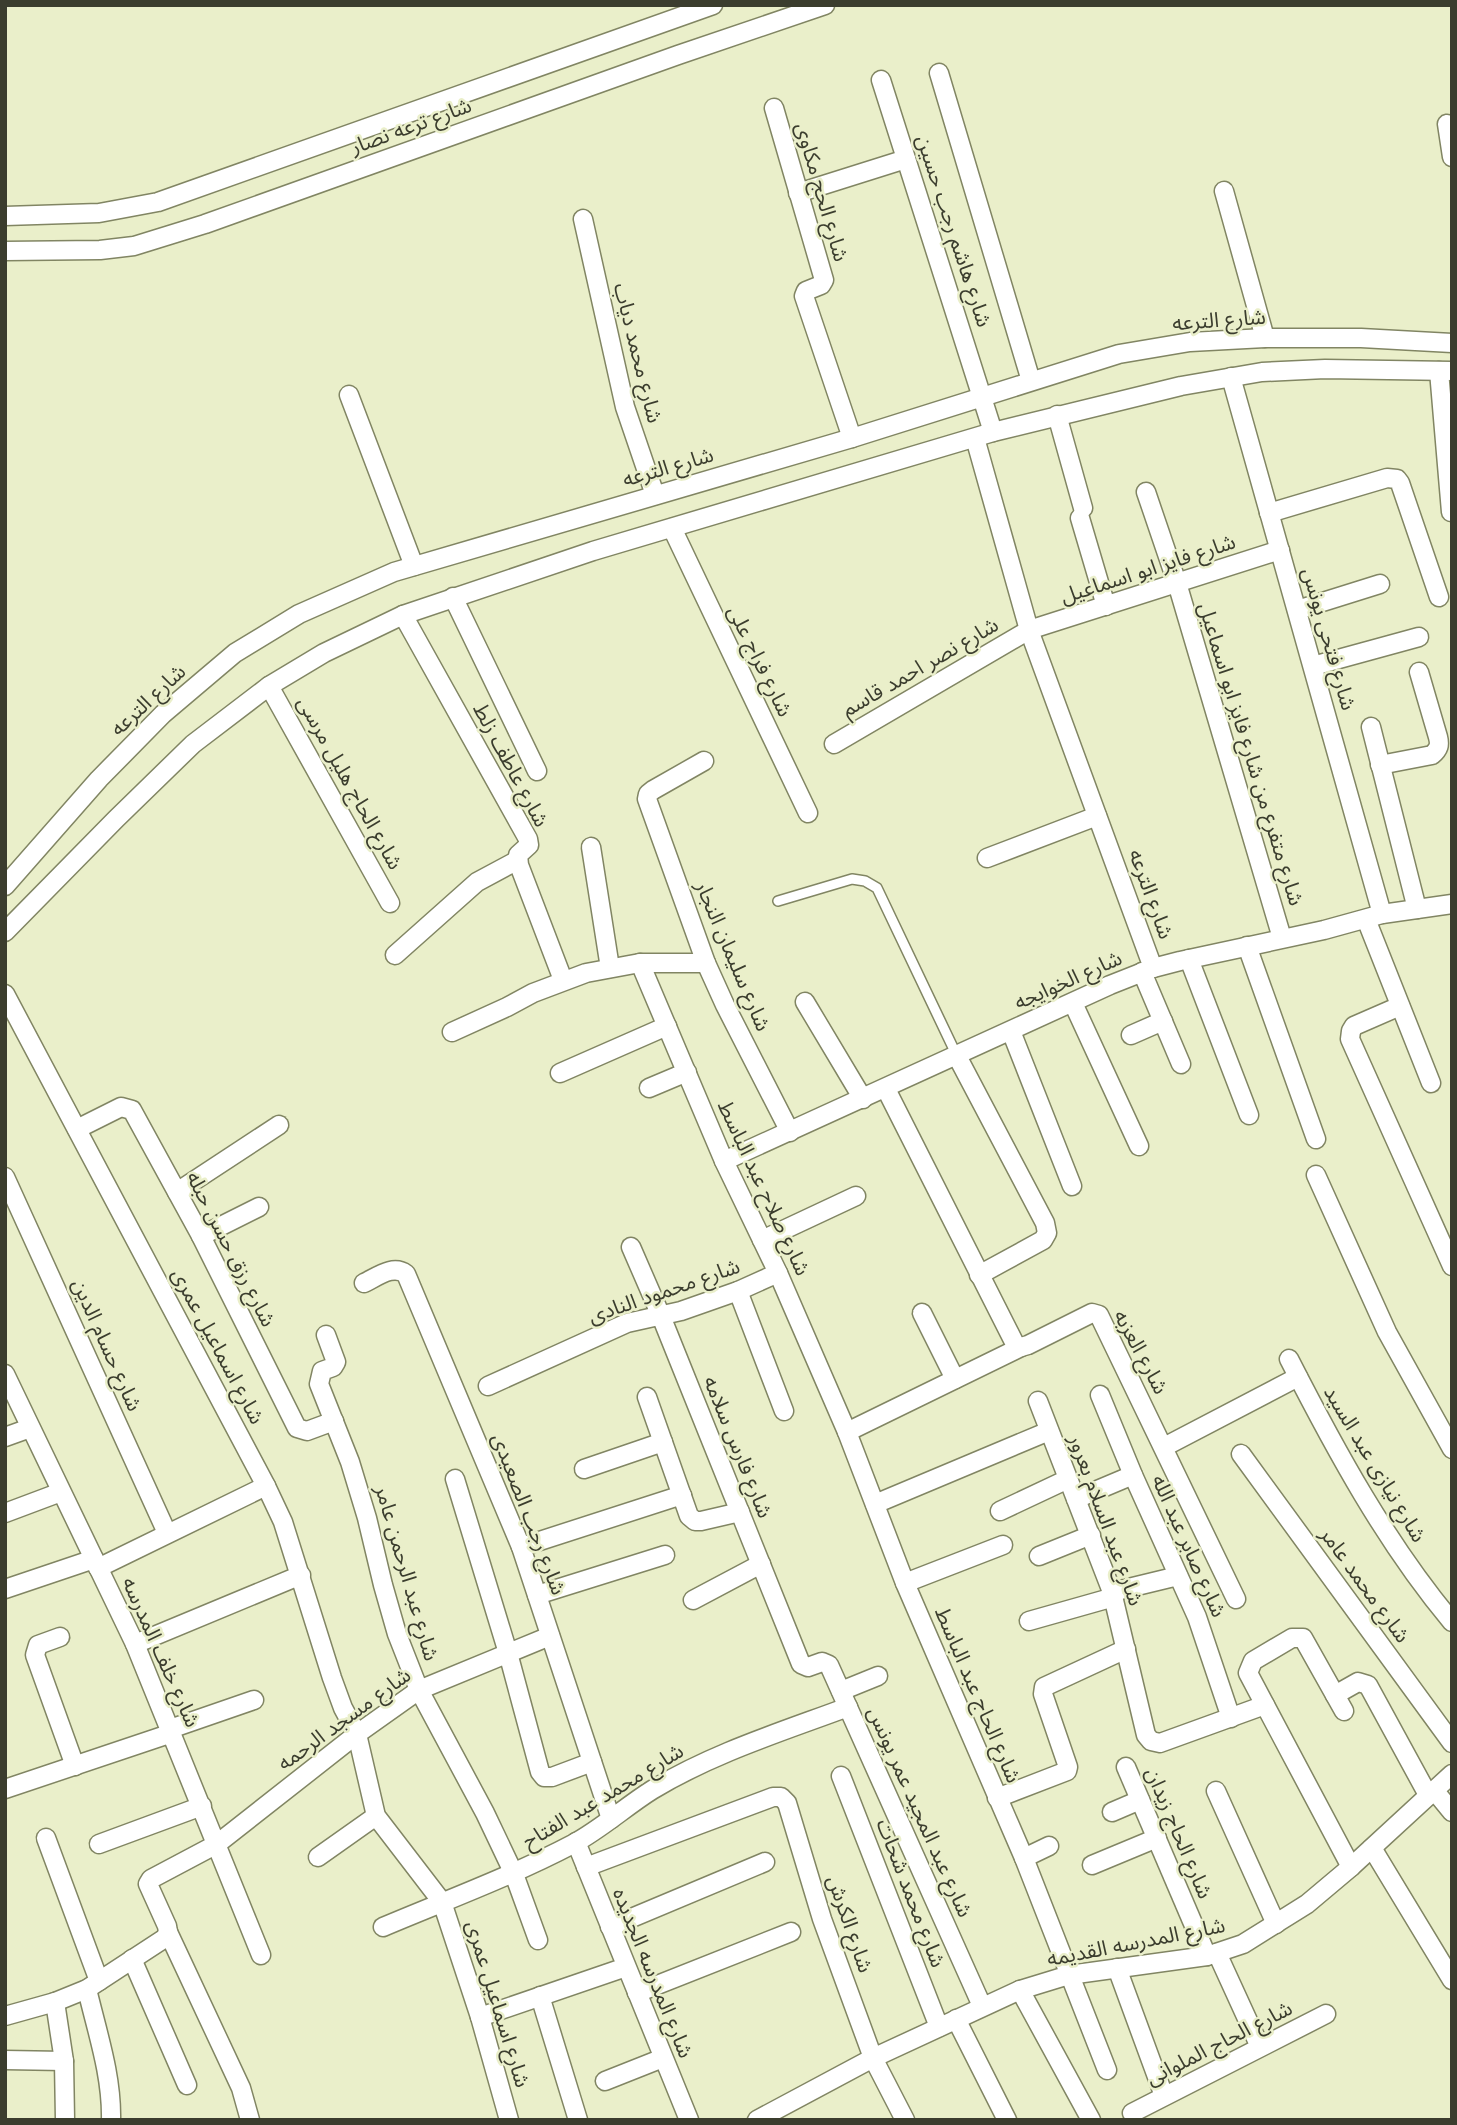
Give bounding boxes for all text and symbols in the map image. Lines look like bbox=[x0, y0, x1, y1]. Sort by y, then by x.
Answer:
street label: شارع ترعه نصار bbox=[346, 93, 476, 162]
street label: شارع الحج مكاوى bbox=[788, 120, 853, 265]
street label: شارع هاشم رجب حسين bbox=[909, 132, 996, 331]
street label: شارع محمد دياب bbox=[606, 280, 667, 426]
street label: شارع الترعه bbox=[1171, 305, 1267, 338]
street label: شارع الترعه bbox=[620, 443, 717, 494]
street label: شارع فايز ابو اسماعيل bbox=[1057, 529, 1239, 611]
street label: شارع فتحى يونس bbox=[1294, 565, 1361, 714]
street label: شارع متفرع من شارع فايز ابو اسماعيل bbox=[1191, 600, 1309, 909]
street label: شارع فراج على bbox=[720, 602, 797, 722]
street label: شارع نصر احمد قاسم bbox=[837, 612, 1004, 724]
street label: شارع الترعه bbox=[106, 659, 192, 743]
street label: شارع الحاج هليل مرسى bbox=[290, 692, 408, 875]
street label: شارع عاطف زلط bbox=[466, 699, 554, 832]
street label: شارع الترعه bbox=[1121, 846, 1178, 943]
street label: شارع سليمان النجار bbox=[687, 876, 775, 1036]
street label: شارع الخوايجه bbox=[1010, 946, 1127, 1017]
street label: شارع صلاح عبد الباسط bbox=[710, 1097, 815, 1280]
street label: شارع رزق حسن حبله bbox=[179, 1167, 281, 1332]
street label: شارع محمود النادى bbox=[585, 1254, 744, 1331]
street label: شارع اسماعيل عمرى bbox=[164, 1264, 269, 1429]
street label: شارع حسام الدين bbox=[63, 1275, 147, 1417]
street label: شارع العزبه bbox=[1106, 1306, 1173, 1400]
street label: شارع فارس سلامه bbox=[696, 1373, 777, 1523]
street label: شارع نيازى عبد السيد bbox=[1316, 1382, 1431, 1548]
street label: شارع رجب الصعيدى bbox=[484, 1430, 571, 1599]
street label: شارع عبد السلام بعرور bbox=[1060, 1430, 1148, 1610]
street label: شارع صابر عبد الله bbox=[1144, 1471, 1231, 1622]
street label: شارع عبد الرحمن عامر bbox=[367, 1482, 444, 1664]
street label: شارع محمد عامر bbox=[1312, 1522, 1415, 1649]
street label: شارع خلف المدرسه bbox=[114, 1573, 205, 1732]
street label: شارع الحاج عبد الباسط bbox=[927, 1604, 1026, 1788]
street label: شارع مسجد الرحمه bbox=[273, 1663, 417, 1778]
street label: شارع عبد المجيد عمر يونس bbox=[860, 1703, 977, 1922]
street label: شارع محمد عبد الفتاح bbox=[518, 1739, 689, 1856]
street label: شارع الحاج زيدان bbox=[1138, 1764, 1217, 1903]
street label: شارع محمد شحات bbox=[869, 1815, 950, 1972]
street label: شارع الكرش bbox=[819, 1872, 878, 1977]
street label: شارع المدرسه الجديده bbox=[605, 1885, 698, 2063]
street label: شارع المدرسه القديمه bbox=[1045, 1913, 1228, 1974]
street label: شارع اسماعيل عمرى bbox=[458, 1918, 535, 2091]
street label: شارع الحاج الملوانى bbox=[1142, 1996, 1297, 2093]

